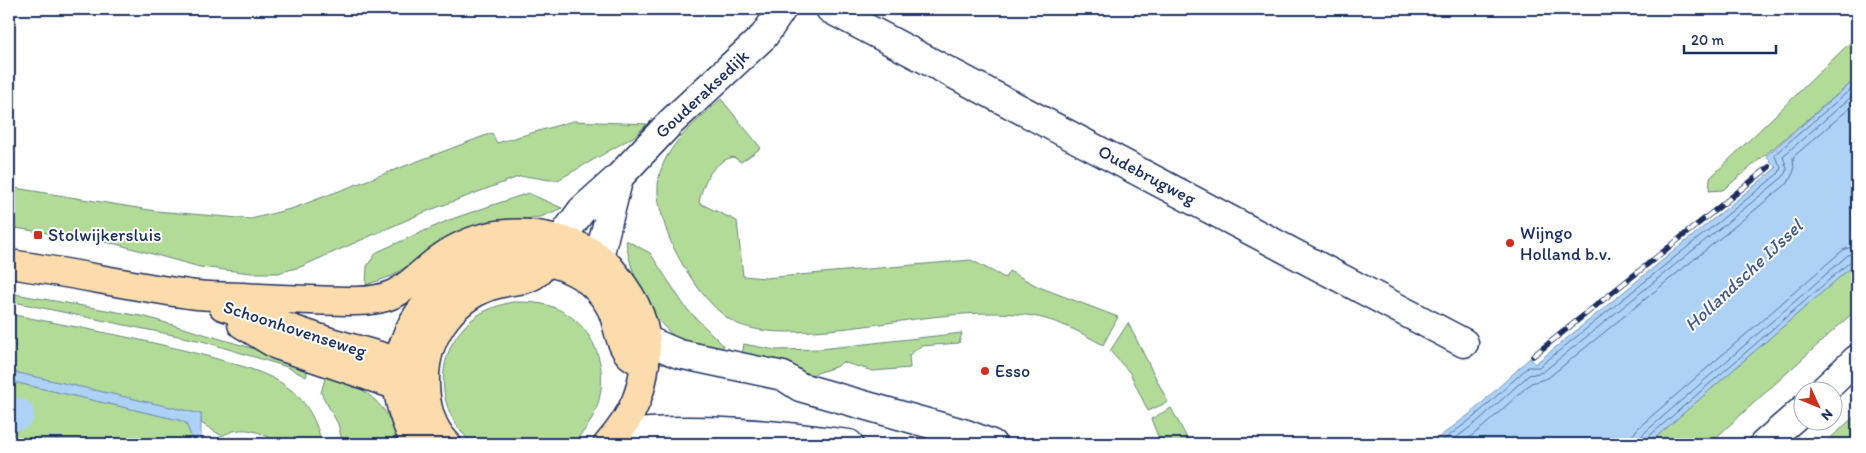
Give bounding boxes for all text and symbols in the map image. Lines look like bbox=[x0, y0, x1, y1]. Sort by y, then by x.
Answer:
scale bar bbox=[1684, 22, 1776, 54]
text: 20 m bbox=[1691, 31, 1725, 49]
street label: Gouderaksedijk bbox=[651, 45, 754, 143]
street label: Oudebrugweg bbox=[1094, 140, 1200, 210]
water label: Hollandsche IJssel bbox=[1680, 214, 1808, 336]
place label: Wijngo Holland b.v. bbox=[1520, 222, 1611, 265]
place label: Stolwijkersluis bbox=[48, 224, 161, 246]
marker: Stolwijkersluis bbox=[32, 229, 44, 241]
marker: Wijngo Holland b.v. bbox=[1504, 237, 1516, 249]
street label: Schoonhovenseweg bbox=[221, 296, 370, 363]
place label: Esso bbox=[995, 360, 1030, 382]
marker: Esso bbox=[979, 365, 991, 377]
north arrow bbox=[1794, 380, 1844, 430]
text: N bbox=[1818, 405, 1836, 424]

